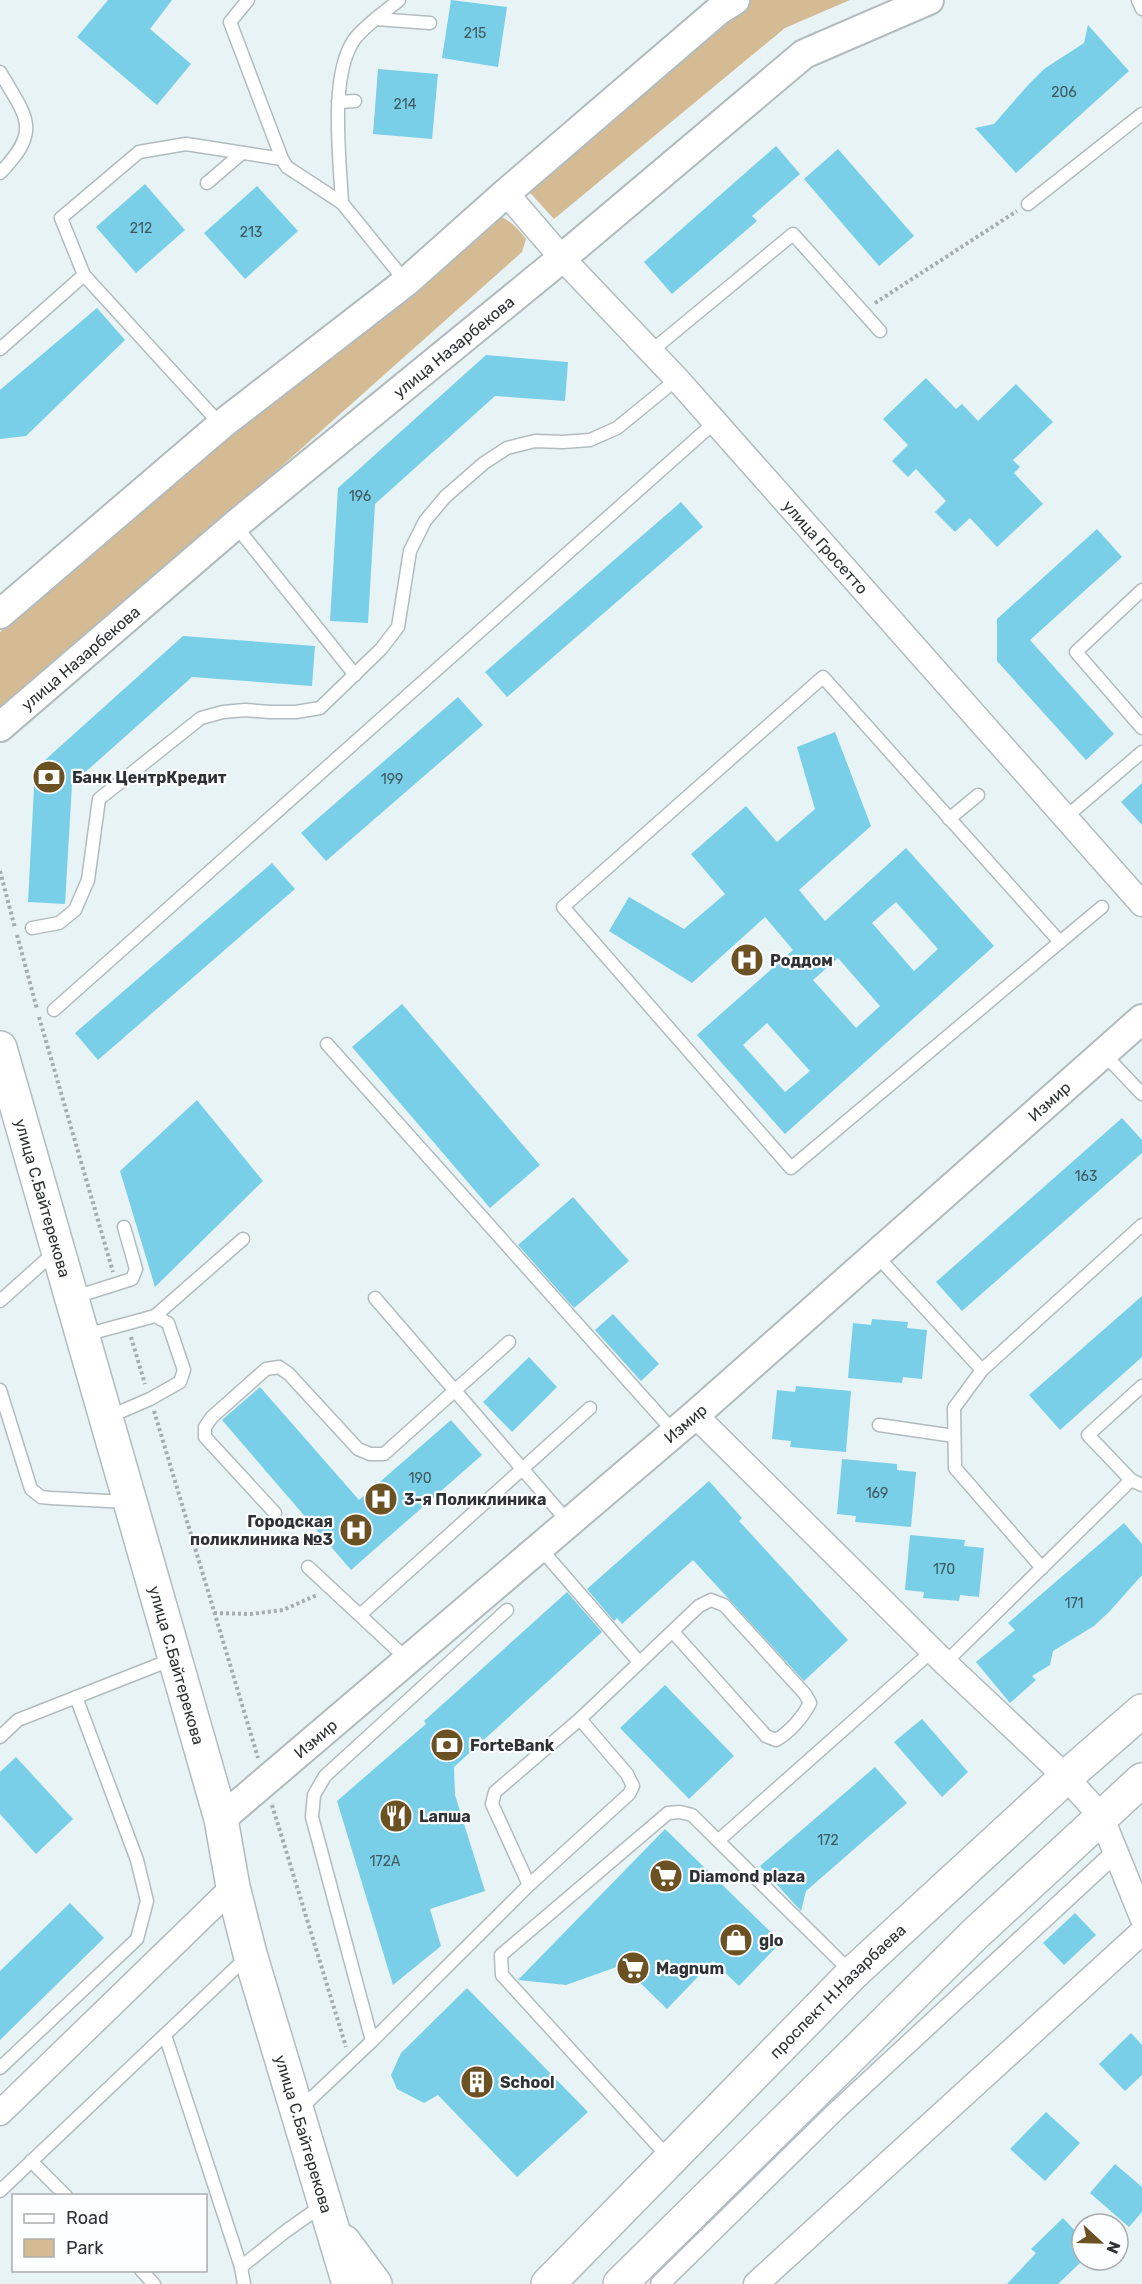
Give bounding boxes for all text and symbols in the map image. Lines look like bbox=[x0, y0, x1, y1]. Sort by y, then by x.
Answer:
house number: 215 bbox=[464, 25, 486, 42]
house number: 206 bbox=[1051, 84, 1077, 101]
house number: 214 bbox=[394, 96, 417, 113]
house number: 212 bbox=[130, 220, 152, 237]
house number: 213 bbox=[240, 224, 262, 241]
street label: улица Назарбекова bbox=[389, 292, 518, 401]
house number: 196 bbox=[349, 488, 371, 505]
street label: улица Гросетто bbox=[779, 496, 872, 598]
street label: улица Назарбекова bbox=[17, 602, 144, 714]
bank icon: Банк ЦентрКредит bbox=[31, 759, 67, 795]
place label: Банк ЦентрКредит bbox=[72, 768, 227, 787]
house number: 199 bbox=[381, 771, 403, 788]
hospital icon: Роддом bbox=[729, 942, 765, 978]
place label: Роддом bbox=[770, 951, 833, 970]
street label: Измир bbox=[1024, 1077, 1074, 1125]
street label: улица С.Байтерекова bbox=[11, 1116, 75, 1280]
house number: 163 bbox=[1075, 1168, 1097, 1185]
street label: Измир bbox=[660, 1400, 711, 1447]
house number: 190 bbox=[408, 1470, 432, 1487]
hospital icon: 3-я Поликлиника bbox=[363, 1481, 399, 1517]
house number: 169 bbox=[866, 1485, 888, 1502]
place label: 3-я Поликлиника bbox=[404, 1490, 546, 1509]
place label: Городская поликлиника №3 bbox=[190, 1512, 333, 1549]
hospital icon: Городская поликлиника №3 bbox=[338, 1512, 374, 1548]
house number: 170 bbox=[933, 1561, 955, 1578]
street label: улица С.Байтерекова bbox=[145, 1584, 209, 1747]
house number: 171 bbox=[1064, 1595, 1084, 1612]
street label: Измир bbox=[290, 1715, 341, 1762]
bank icon: ForteBank bbox=[429, 1727, 465, 1763]
place label: ForteBank bbox=[470, 1736, 555, 1755]
restaurant icon: Lапша bbox=[378, 1798, 414, 1834]
place label: Lапша bbox=[419, 1807, 471, 1826]
house number: 172 bbox=[817, 1832, 839, 1849]
house number: 172А bbox=[370, 1853, 401, 1870]
supermarket icon: Diamond plaza bbox=[648, 1858, 684, 1894]
place label: Diamond plaza bbox=[689, 1867, 805, 1886]
street label: проспект Н.Назарбаева bbox=[766, 1920, 909, 2062]
shop icon: glo bbox=[718, 1922, 754, 1958]
place label: glo bbox=[759, 1931, 784, 1950]
supermarket icon: Magnum bbox=[615, 1950, 651, 1986]
place label: Magnum bbox=[656, 1959, 724, 1978]
street label: улица С.Байтерекова bbox=[271, 2052, 337, 2215]
building icon: School bbox=[459, 2064, 495, 2100]
place label: School bbox=[500, 2073, 555, 2092]
legend bbox=[12, 2194, 207, 2272]
text: Road bbox=[66, 2207, 109, 2229]
north arrow bbox=[1070, 2212, 1130, 2272]
text: Park bbox=[66, 2237, 104, 2259]
text: N bbox=[1102, 2239, 1124, 2256]

